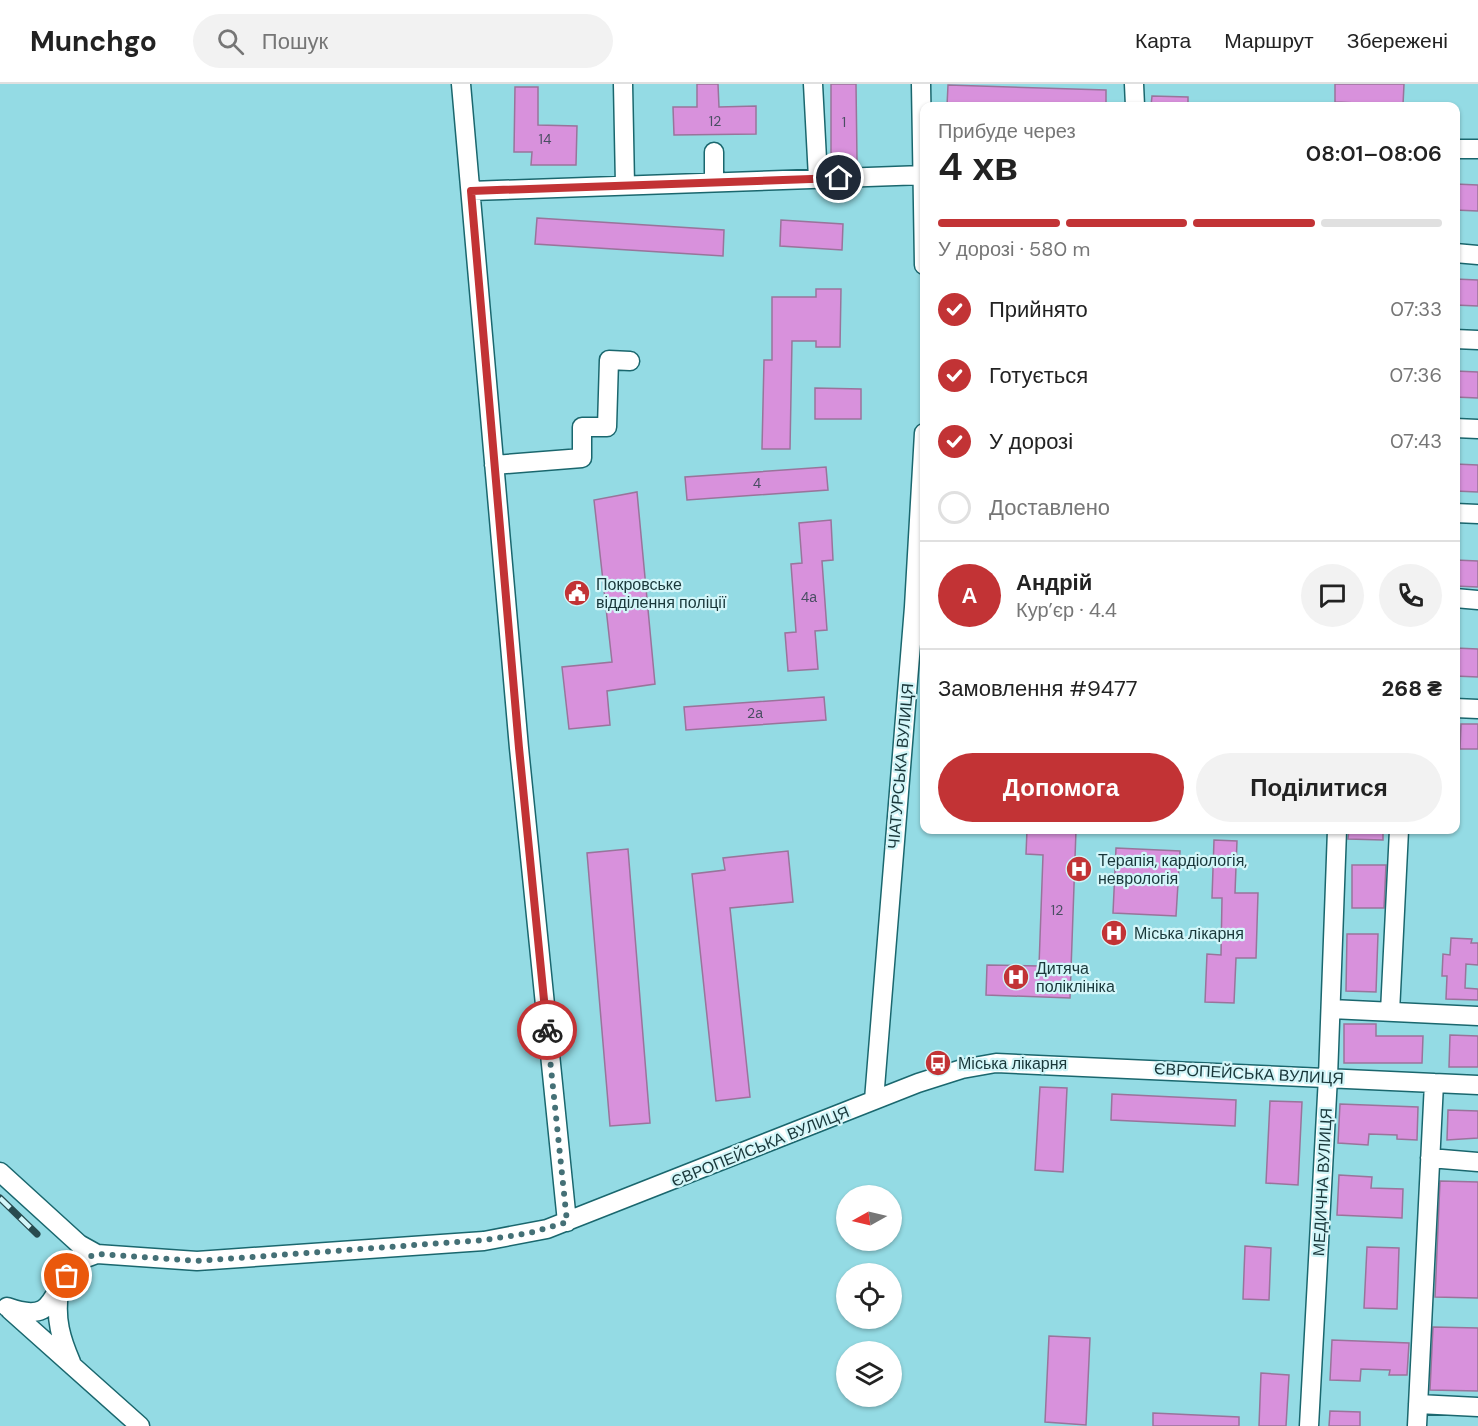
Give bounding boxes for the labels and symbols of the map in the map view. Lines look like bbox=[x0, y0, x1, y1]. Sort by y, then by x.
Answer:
house number: 12 bbox=[709, 112, 721, 130]
house number: 1 bbox=[842, 113, 846, 131]
house number: 14 bbox=[539, 130, 552, 148]
pin bbox=[813, 152, 864, 203]
house number: 4 bbox=[753, 474, 762, 492]
place label: Покровське відділення поліції bbox=[596, 574, 727, 613]
public building icon: Покровське відділення поліції bbox=[562, 578, 592, 608]
house number: 4а bbox=[801, 588, 817, 606]
street label: ЧІАТУРСЬКА ВУЛИЦЯ bbox=[883, 682, 918, 850]
house number: 2а bbox=[747, 704, 763, 722]
place label: Терапія, кардіологія, неврологія bbox=[1098, 850, 1247, 889]
hospital icon: Терапія, кардіологія, неврологія bbox=[1064, 854, 1094, 884]
house number: 12 bbox=[1051, 901, 1063, 919]
hospital icon: Мiська лiкарня bbox=[1099, 918, 1129, 948]
place label: Мiська лiкарня bbox=[1134, 923, 1244, 944]
place label: Дитяча поліклініка bbox=[1036, 958, 1115, 997]
hospital icon: Дитяча поліклініка bbox=[1001, 962, 1031, 992]
courier bbox=[517, 1000, 577, 1060]
bus stop icon: Міська лікарня bbox=[923, 1048, 953, 1078]
place label: Міська лікарня bbox=[958, 1053, 1067, 1074]
street label: ЄВРОПЕЙСЬКА ВУЛИЦЯ bbox=[1154, 1058, 1344, 1089]
street label: ЄВРОПЕЙСЬКА ВУЛИЦЯ bbox=[668, 1101, 852, 1192]
street label: МЕДИЧНА ВУЛИЦЯ bbox=[1308, 1107, 1337, 1257]
north arrow bbox=[836, 1185, 902, 1251]
pin bbox=[41, 1250, 92, 1301]

